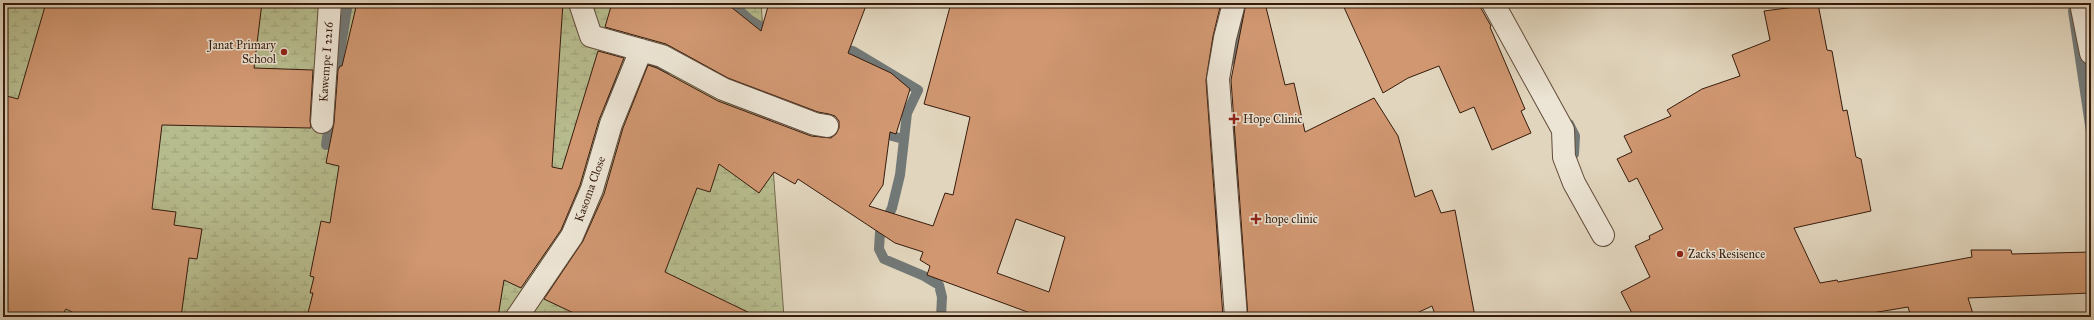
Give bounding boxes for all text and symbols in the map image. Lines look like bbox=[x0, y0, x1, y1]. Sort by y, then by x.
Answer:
street label: Kawempe I 2216 bbox=[316, 21, 336, 103]
place label: Janat Primary School bbox=[206, 38, 277, 66]
marker: Janat Primary School bbox=[279, 47, 289, 57]
place label: Hope Clinic bbox=[1243, 112, 1303, 126]
marker: Hope Clinic bbox=[1228, 113, 1240, 125]
street label: Kasoma Close bbox=[572, 154, 608, 224]
place label: hope clinic bbox=[1265, 212, 1318, 226]
marker: hope clinic bbox=[1250, 213, 1262, 225]
place label: Zacks Resisence bbox=[1688, 247, 1765, 261]
marker: Zacks Resisence bbox=[1675, 249, 1685, 259]

